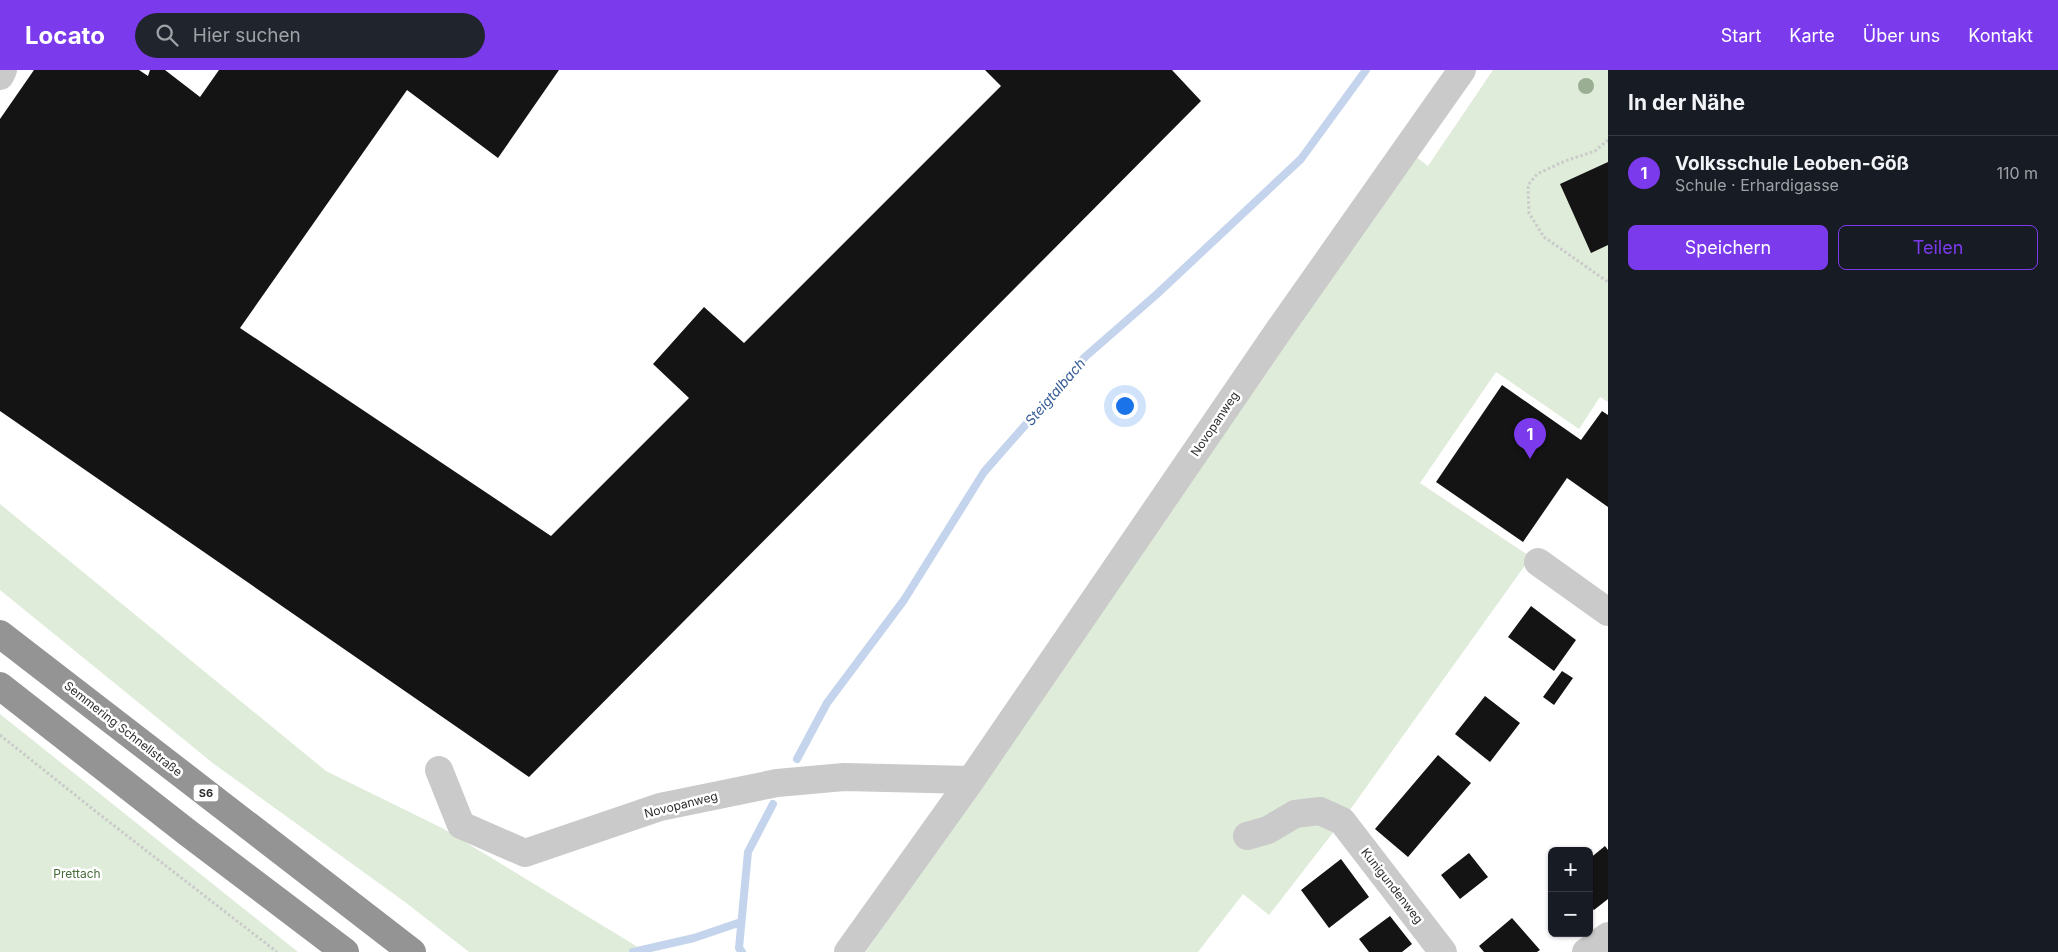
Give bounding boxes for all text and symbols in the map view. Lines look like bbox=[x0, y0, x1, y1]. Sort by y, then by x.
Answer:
search box bbox=[135, 13, 485, 58]
text: Locato bbox=[25, 21, 105, 50]
icon: search bbox=[153, 21, 181, 49]
text: Hier suchen bbox=[193, 24, 301, 47]
text: Start bbox=[1721, 25, 1761, 46]
text: Karte bbox=[1789, 25, 1835, 46]
text: Über uns bbox=[1863, 25, 1940, 46]
text: Kontakt bbox=[1968, 25, 2033, 46]
text: In der Nähe bbox=[1628, 90, 1745, 115]
text: Volksschule Leoben-Göß bbox=[1675, 152, 1909, 175]
text: 1 bbox=[1641, 163, 1647, 183]
text: 110 m bbox=[1996, 163, 2038, 183]
text: Schule · Erhardigasse bbox=[1675, 175, 1839, 195]
button: Speichern bbox=[1628, 225, 1828, 270]
button: Teilen bbox=[1838, 225, 2038, 270]
water label: Steigtalbach bbox=[1021, 355, 1088, 429]
street label: Novopanweg bbox=[1187, 388, 1242, 459]
your location bbox=[1112, 393, 1138, 419]
pin: 1 bbox=[1514, 418, 1546, 459]
street label: Semmering Schnellstraße bbox=[61, 678, 185, 779]
road number: S6 bbox=[194, 784, 218, 801]
street label: Novopanweg bbox=[643, 788, 719, 821]
street label: Kunigundenweg bbox=[1358, 845, 1427, 926]
map controls bbox=[1548, 847, 1593, 937]
button: + bbox=[1548, 847, 1593, 892]
park label: Prettach bbox=[53, 866, 101, 881]
button: − bbox=[1548, 892, 1593, 937]

